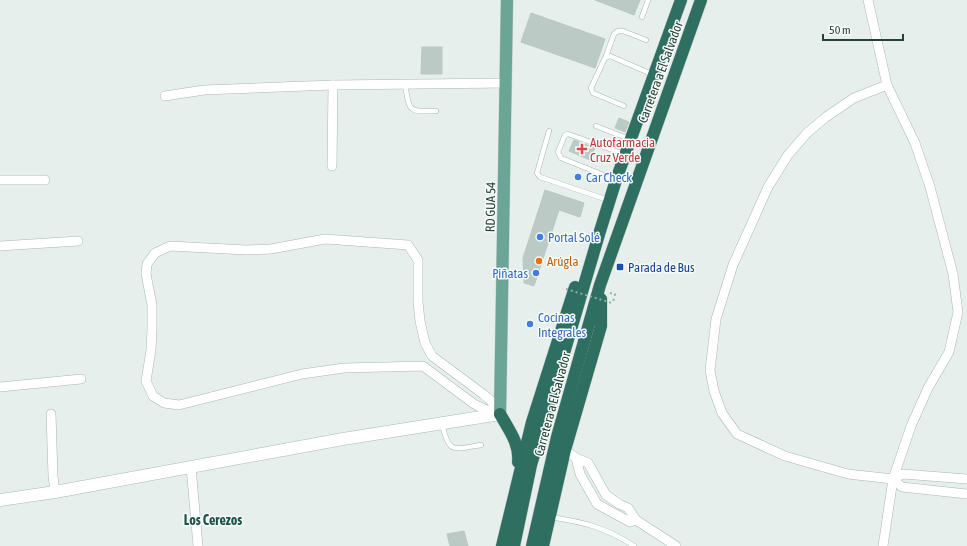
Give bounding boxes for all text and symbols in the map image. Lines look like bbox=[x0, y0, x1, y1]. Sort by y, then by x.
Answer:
scale bar bbox=[823, 16, 903, 42]
street label: Carretera a El Salvador bbox=[635, 19, 686, 125]
text: 50 m bbox=[829, 23, 851, 37]
place label: Autofarmacia Cruz Verde bbox=[590, 135, 655, 165]
marker: Autofarmacia Cruz Verde bbox=[577, 144, 587, 154]
place label: Car Check bbox=[586, 170, 632, 185]
marker: Car Check bbox=[573, 172, 583, 182]
street label: RD GUA 54 bbox=[483, 182, 498, 232]
place label: Portal Solé bbox=[548, 230, 600, 245]
marker: Portal Solé bbox=[535, 232, 545, 242]
place label: Arúgla bbox=[547, 254, 579, 269]
marker: Arúgla bbox=[534, 256, 544, 266]
place label: Parada de Bus bbox=[628, 260, 695, 275]
marker: Parada de Bus bbox=[615, 262, 625, 272]
place label: Piñatas bbox=[492, 266, 528, 281]
marker: Piñatas bbox=[531, 268, 541, 278]
place label: Cocinas Integrales bbox=[538, 310, 587, 340]
marker: Cocinas Integrales bbox=[525, 319, 535, 329]
street label: Carretera a El Salvador bbox=[531, 350, 574, 458]
district label: Los Cerezos bbox=[184, 512, 242, 528]

